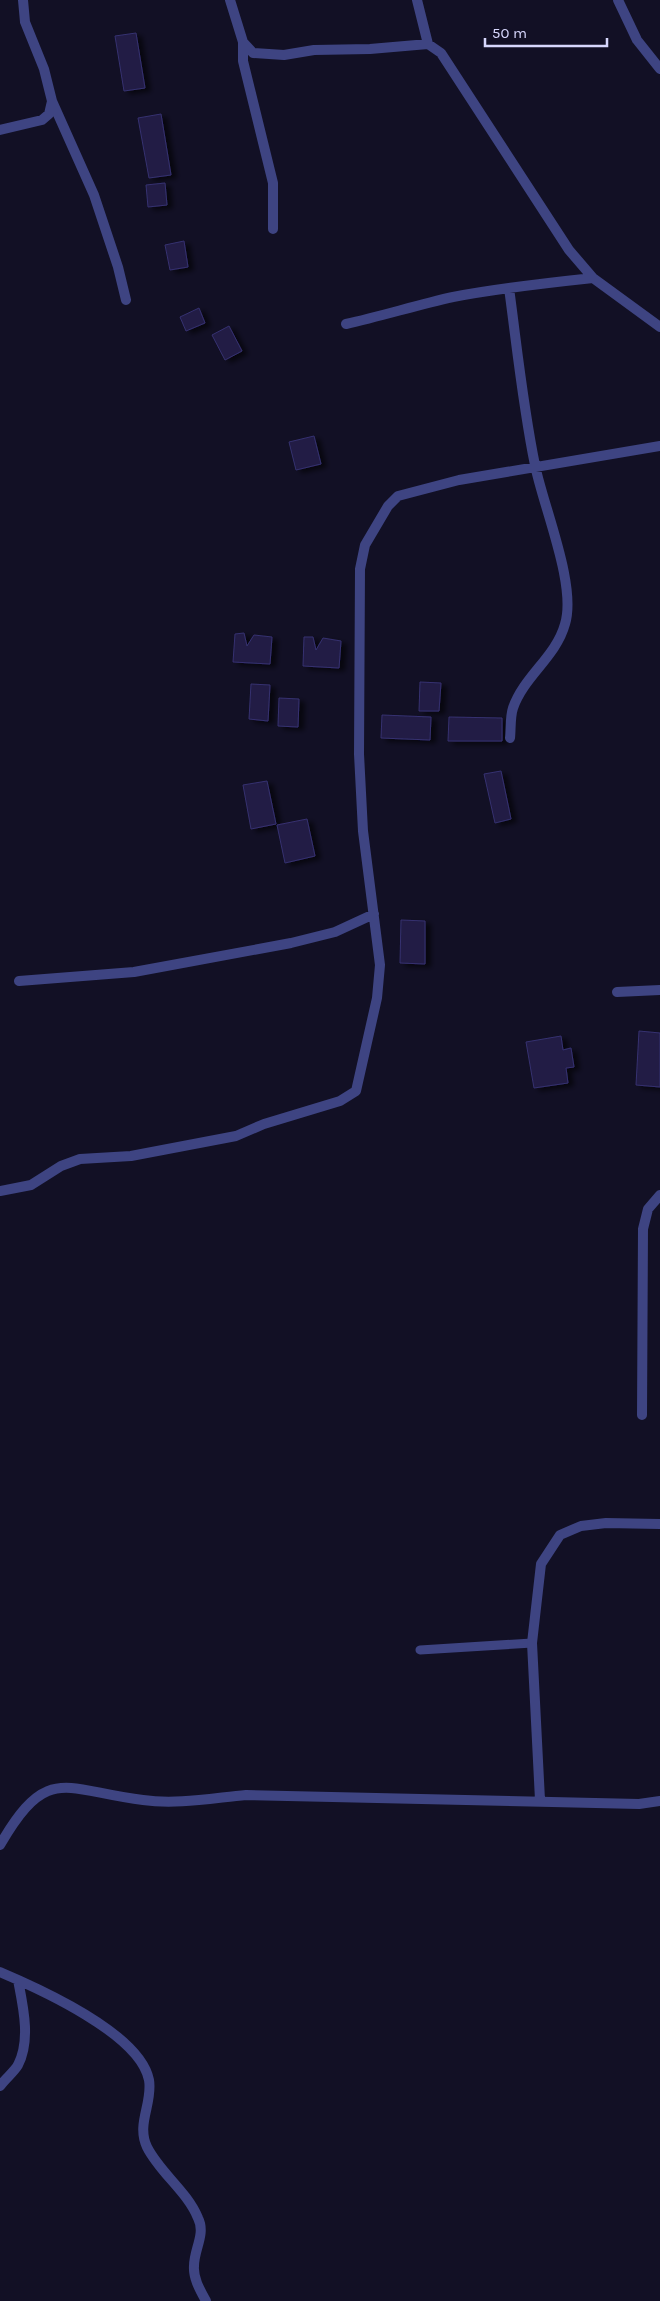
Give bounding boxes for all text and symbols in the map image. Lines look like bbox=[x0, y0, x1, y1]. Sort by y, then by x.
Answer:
scale bar bbox=[485, 15, 608, 47]
text: 50 m bbox=[492, 24, 527, 42]

